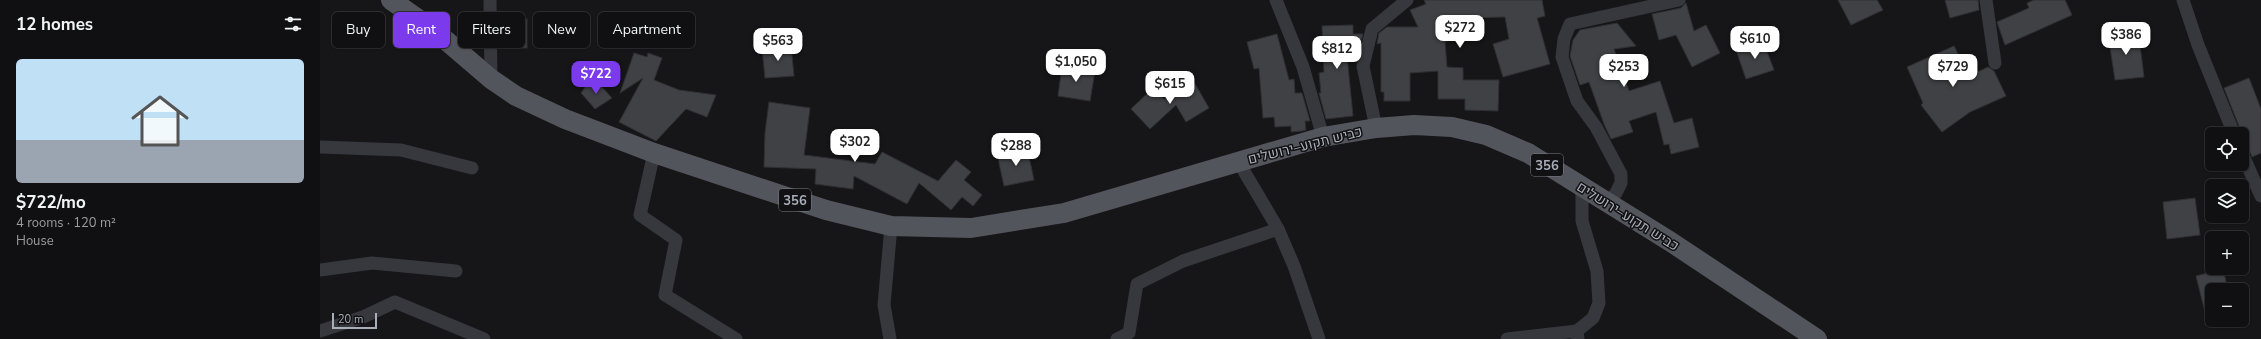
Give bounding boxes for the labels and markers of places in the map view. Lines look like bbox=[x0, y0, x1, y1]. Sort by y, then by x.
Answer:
pin: $272 bbox=[1436, 15, 1484, 49]
pin: $386 bbox=[2102, 22, 2150, 56]
pin: $610 bbox=[1731, 26, 1779, 60]
pin: $563 bbox=[754, 28, 802, 62]
pin: $812 bbox=[1313, 36, 1361, 70]
pin: $1,050 bbox=[1043, 49, 1109, 83]
pin: $253 bbox=[1600, 54, 1648, 88]
pin: $729 bbox=[1929, 54, 1977, 88]
pin: $722 bbox=[572, 61, 620, 95]
pin: $615 bbox=[1146, 71, 1194, 105]
pin: $302 bbox=[831, 129, 879, 163]
pin: $288 bbox=[992, 133, 1040, 167]

